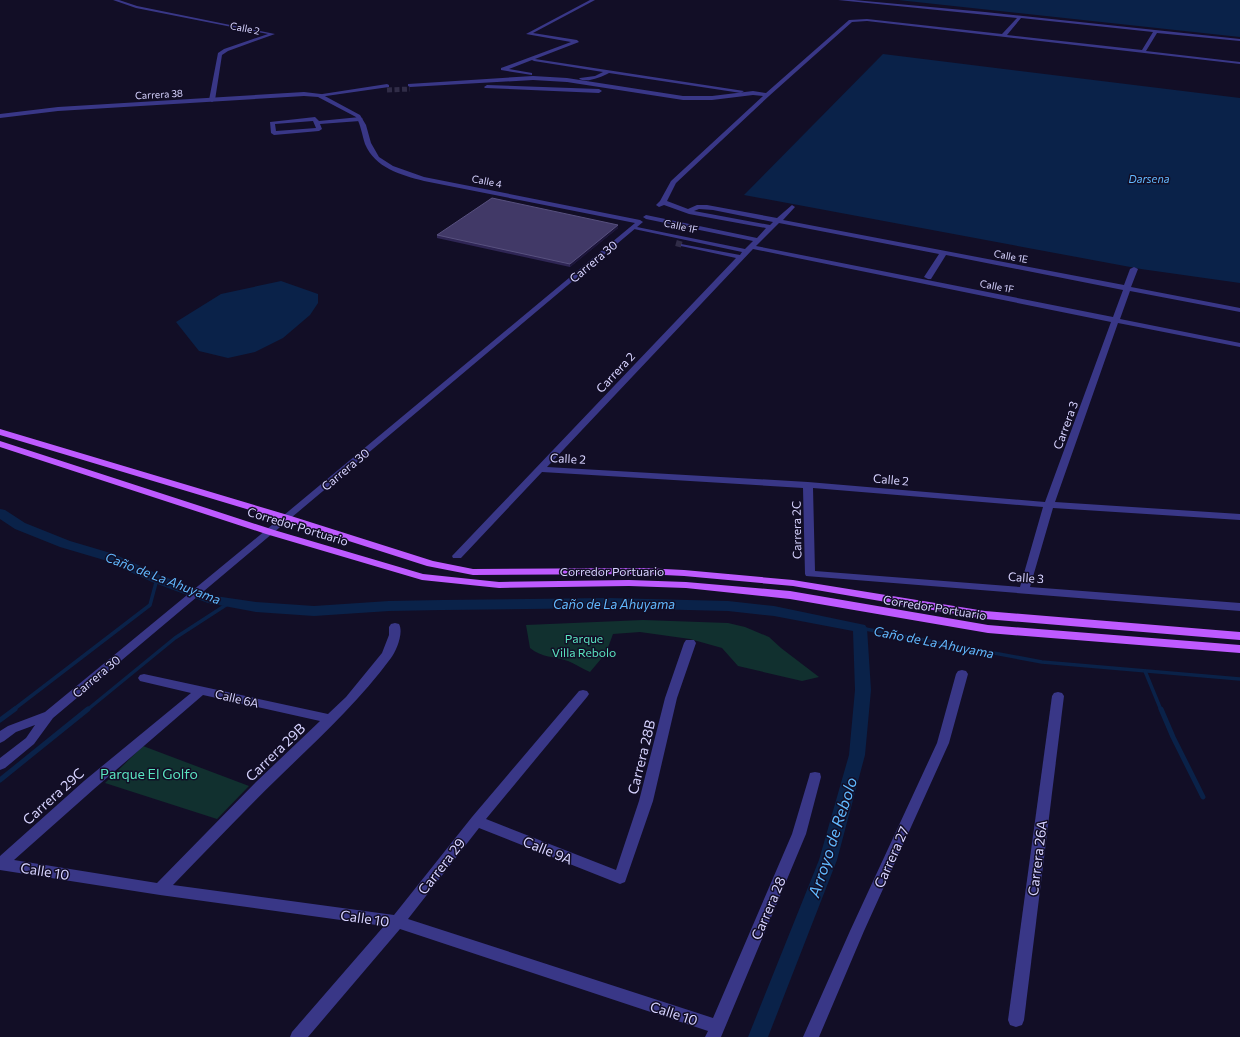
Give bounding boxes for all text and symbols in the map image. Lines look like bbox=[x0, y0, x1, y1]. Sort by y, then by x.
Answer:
street label: Calle 2 bbox=[229, 19, 261, 37]
street label: Carrera 38 bbox=[135, 87, 183, 101]
street label: Calle 4 bbox=[471, 172, 503, 190]
water label: Darsena bbox=[1129, 172, 1170, 185]
street label: Calle 1F bbox=[663, 217, 699, 235]
street label: Carrera 30 bbox=[566, 237, 620, 285]
street label: Calle 1E bbox=[993, 247, 1029, 265]
street label: Calle 1F bbox=[979, 277, 1015, 295]
street label: Carrera 2 bbox=[593, 349, 637, 395]
street label: Carrera 3 bbox=[1050, 399, 1080, 451]
street label: Carrera 30 bbox=[318, 445, 372, 493]
street label: Calle 2 bbox=[550, 450, 587, 466]
street label: Calle 2 bbox=[873, 470, 910, 488]
street label: Carrera 2C bbox=[788, 501, 804, 559]
street label: Corredor Portuario bbox=[246, 504, 350, 548]
water label: Caño de La Ahuyama bbox=[103, 549, 223, 607]
street label: Corredor Portuario bbox=[560, 564, 664, 578]
street label: Calle 3 bbox=[1008, 569, 1045, 585]
street label: Corredor Portuario bbox=[882, 592, 988, 622]
water label: Caño de La Ahuyama bbox=[553, 596, 675, 612]
water label: Caño de La Ahuyama bbox=[872, 622, 996, 662]
park label: Parque Villa Rebolo bbox=[552, 631, 616, 659]
street label: Carrera 30 bbox=[69, 652, 123, 700]
street label: Calle 6A bbox=[214, 686, 260, 710]
street label: Carrera 28B bbox=[624, 718, 658, 796]
street label: Carrera 29B bbox=[242, 719, 308, 785]
street label: Carrera 29C bbox=[19, 764, 87, 828]
park label: Parque El Golfo bbox=[100, 765, 198, 782]
water label: Arroyo de Rebolo bbox=[803, 774, 860, 900]
street label: Carrera 26A bbox=[1024, 819, 1050, 897]
street label: Carrera 27 bbox=[870, 823, 912, 891]
street label: Calle 9A bbox=[521, 832, 576, 868]
street label: Carrera 29 bbox=[414, 834, 468, 898]
street label: Calle 10 bbox=[19, 859, 71, 883]
street label: Carrera 28 bbox=[747, 874, 789, 942]
street label: Calle 10 bbox=[339, 906, 391, 930]
street label: Calle 10 bbox=[648, 997, 700, 1029]

